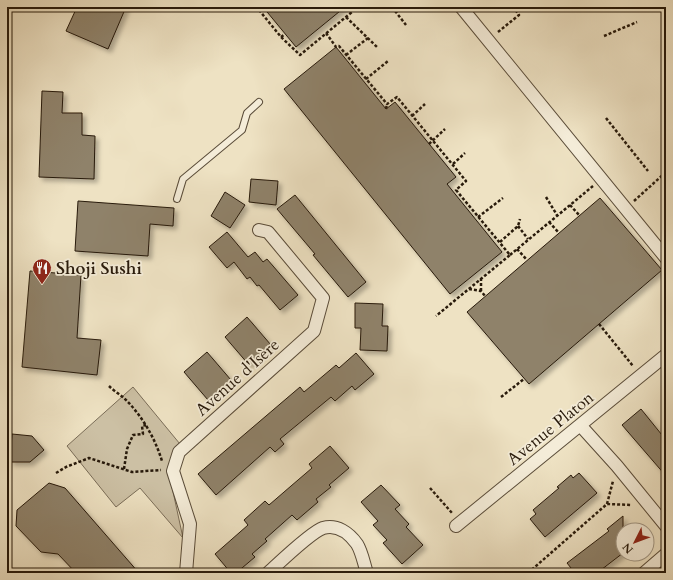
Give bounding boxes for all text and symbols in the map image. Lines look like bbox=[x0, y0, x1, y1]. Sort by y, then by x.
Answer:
restaurant icon: Shoji Sushi bbox=[31, 257, 53, 285]
place label: Shoji Sushi bbox=[56, 257, 142, 280]
street label: Avenue d'Isère bbox=[190, 333, 284, 421]
street label: Avenue Platon bbox=[502, 386, 599, 471]
north arrow bbox=[615, 522, 655, 562]
text: N bbox=[619, 539, 637, 557]

